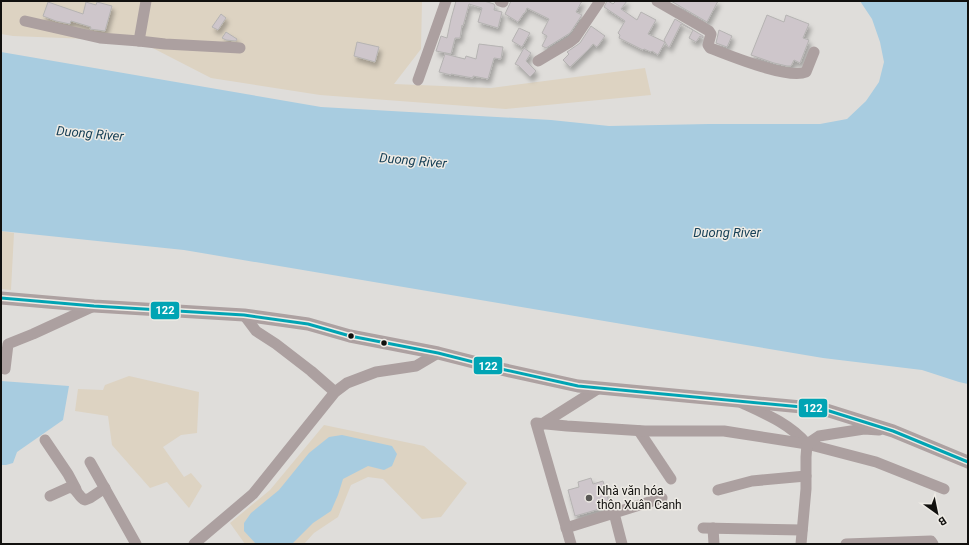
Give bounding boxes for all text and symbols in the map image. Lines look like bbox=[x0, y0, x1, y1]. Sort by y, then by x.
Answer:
water label: Duong River bbox=[56, 123, 125, 144]
water label: Duong River bbox=[379, 150, 448, 171]
water label: Duong River bbox=[693, 225, 761, 240]
line badge: 122 bbox=[150, 301, 180, 320]
text: 122 bbox=[156, 304, 174, 317]
unlabelled marker bbox=[346, 331, 356, 341]
unlabelled marker bbox=[379, 338, 389, 348]
line badge: 122 bbox=[473, 356, 503, 375]
text: 122 bbox=[479, 360, 497, 373]
line badge: 122 bbox=[798, 398, 828, 418]
text: 122 bbox=[804, 402, 822, 415]
place label: Nhà văn hóa thôn Xuân Canh bbox=[597, 484, 682, 512]
marker: Nhà văn hóa thôn Xuân Canh bbox=[584, 493, 594, 503]
north arrow bbox=[917, 493, 957, 533]
text: B bbox=[936, 514, 949, 528]

